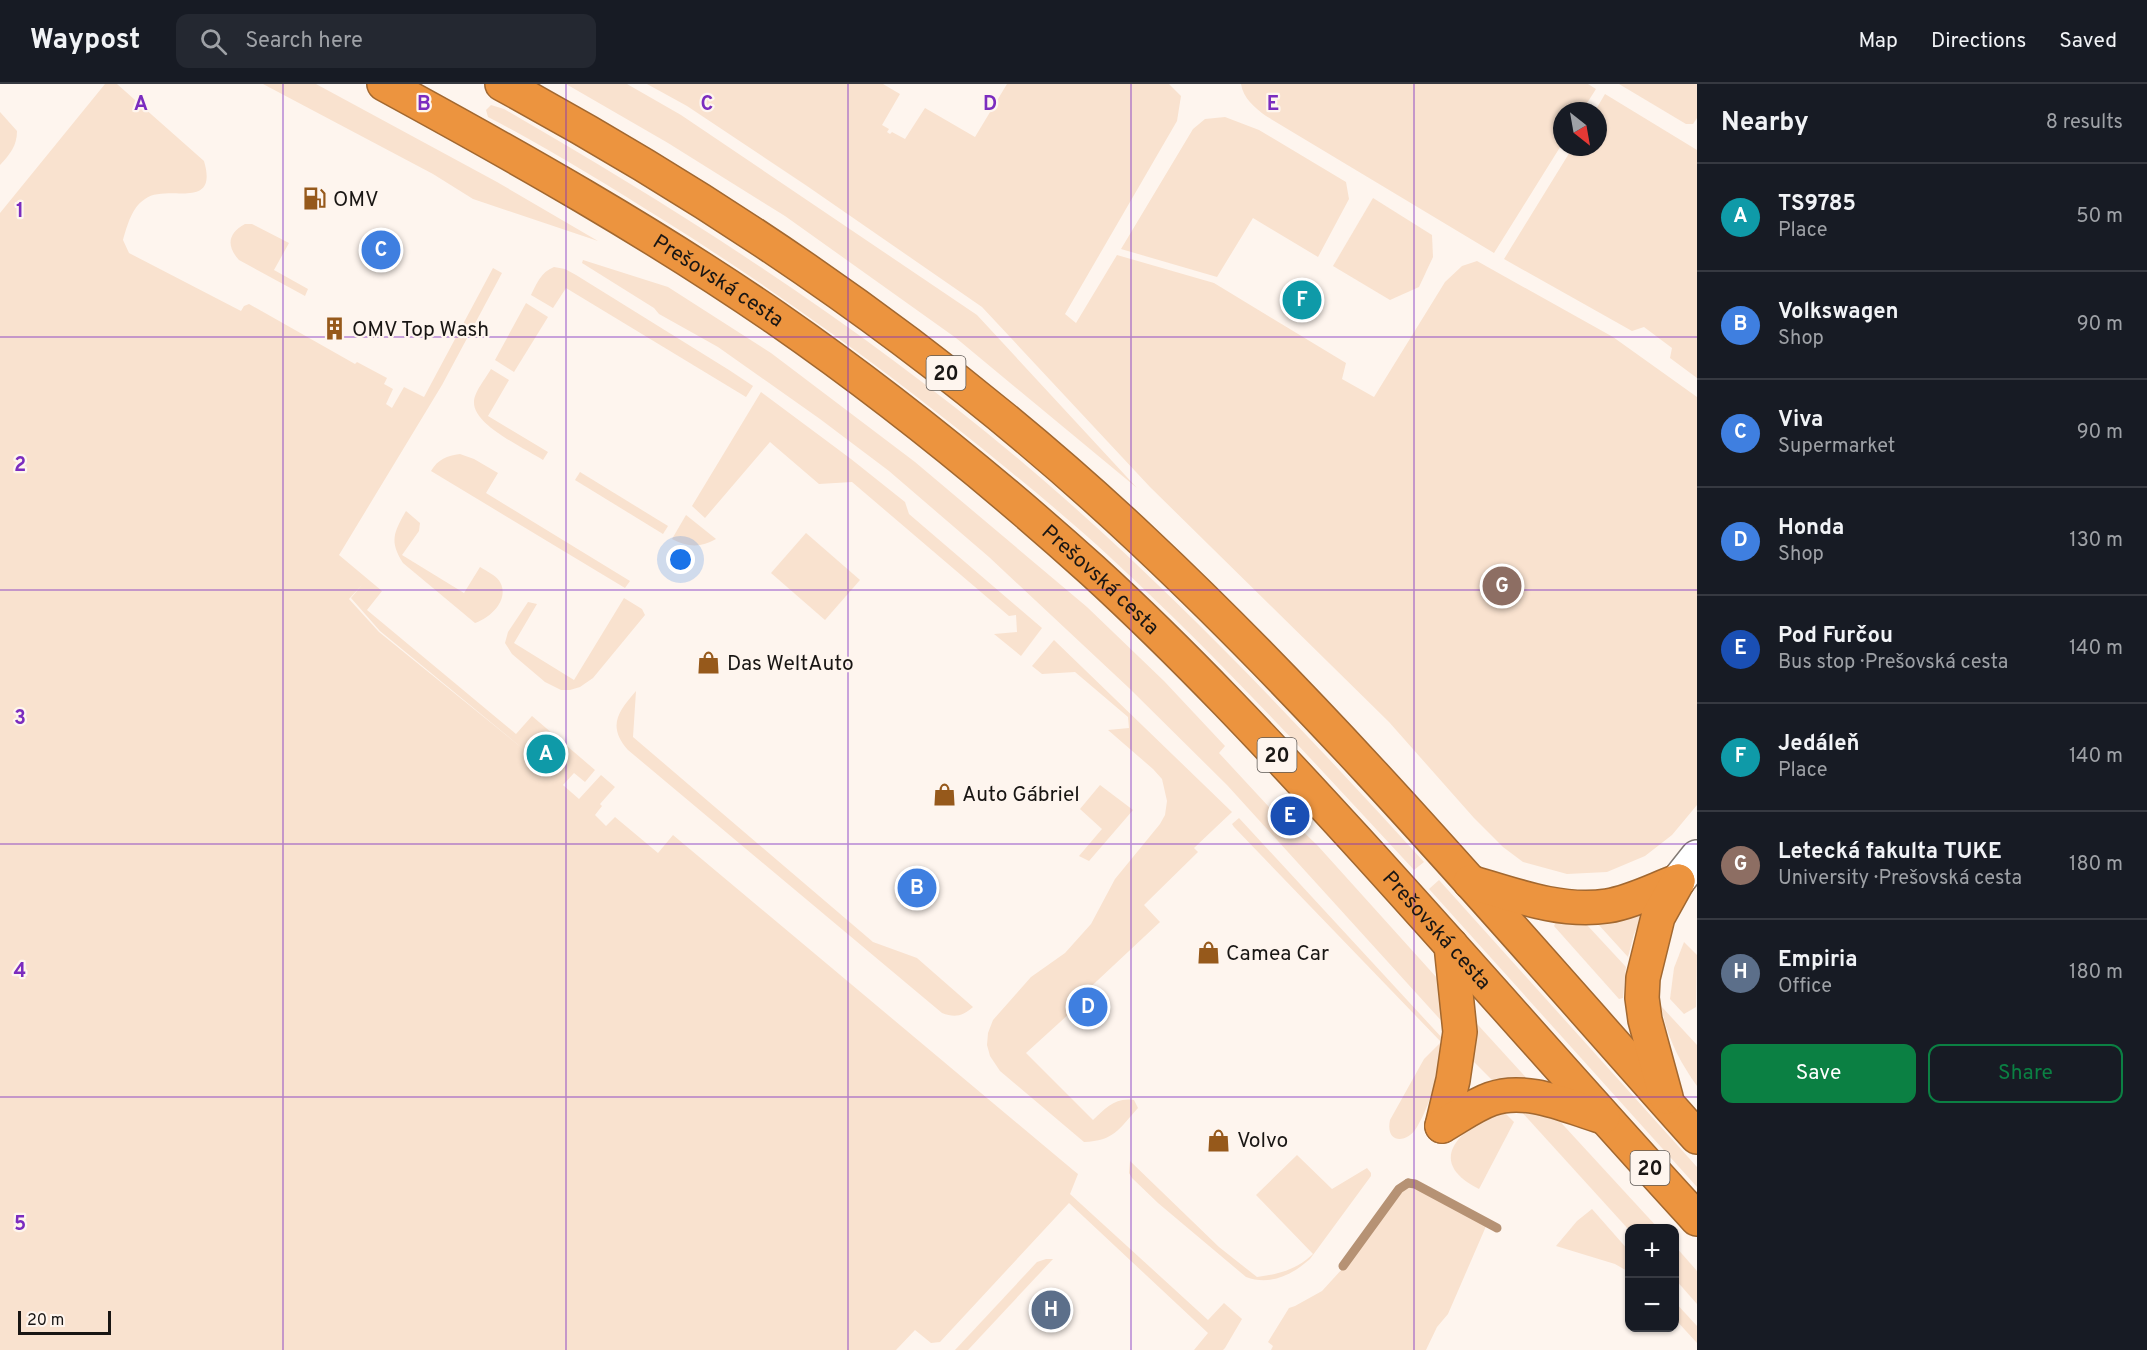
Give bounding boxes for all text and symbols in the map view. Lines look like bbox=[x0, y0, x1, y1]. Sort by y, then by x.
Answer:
search box bbox=[176, 14, 596, 68]
text: Waypost bbox=[30, 23, 140, 59]
icon: search bbox=[197, 25, 230, 58]
text: Search here bbox=[245, 28, 363, 55]
text: Map bbox=[1858, 28, 1898, 55]
text: Directions bbox=[1931, 28, 2026, 55]
text: Saved bbox=[2059, 28, 2117, 55]
text: A bbox=[134, 92, 148, 118]
text: B bbox=[417, 92, 431, 118]
text: C bbox=[701, 92, 713, 118]
text: D bbox=[983, 92, 997, 118]
text: E bbox=[1267, 92, 1279, 118]
north arrow bbox=[1553, 102, 1607, 156]
text: Nearby bbox=[1721, 107, 1809, 140]
text: 8 results bbox=[2046, 110, 2123, 136]
fuel station icon: OMV bbox=[302, 186, 328, 212]
place label: OMV bbox=[333, 187, 379, 214]
text: TS9785 bbox=[1778, 191, 1856, 218]
text: 1 bbox=[16, 199, 24, 225]
text: A bbox=[1733, 204, 1748, 230]
text: 50 m bbox=[2076, 204, 2123, 230]
text: Place bbox=[1778, 218, 1828, 244]
pin: C bbox=[362, 228, 400, 272]
street label: Prešovská cesta bbox=[647, 229, 788, 334]
pin: F bbox=[1282, 278, 1322, 322]
text: Volkswagen bbox=[1778, 299, 1899, 326]
text: B bbox=[1734, 312, 1747, 338]
text: 90 m bbox=[2077, 312, 2123, 338]
building icon: OMV Top Wash bbox=[321, 316, 347, 342]
place label: OMV Top Wash bbox=[352, 317, 489, 344]
text: Shop bbox=[1778, 326, 1824, 352]
road number: 20 bbox=[926, 356, 966, 390]
text: Viva bbox=[1778, 407, 1823, 434]
text: C bbox=[1734, 420, 1747, 446]
text: 90 m bbox=[2077, 420, 2123, 446]
text: Supermarket bbox=[1778, 434, 1895, 460]
text: 2 bbox=[14, 453, 26, 479]
text: Honda bbox=[1778, 515, 1844, 542]
street label: Prešovská cesta bbox=[1035, 520, 1164, 641]
text: D bbox=[1733, 528, 1748, 554]
text: 130 m bbox=[2069, 528, 2123, 554]
text: Shop bbox=[1778, 542, 1824, 568]
your location bbox=[666, 545, 695, 574]
pin: G bbox=[1482, 564, 1522, 608]
text: Pod Furčou bbox=[1778, 623, 1893, 650]
text: E bbox=[1734, 636, 1747, 662]
text: 140 m bbox=[2069, 636, 2123, 662]
shop icon: Das WeltAuto bbox=[696, 650, 722, 676]
text: Bus stop · Prešovská cesta bbox=[1778, 650, 2008, 676]
place label: Das WeltAuto bbox=[727, 651, 854, 678]
text: 3 bbox=[14, 706, 26, 732]
text: Jedáleň bbox=[1778, 731, 1860, 758]
pin: A bbox=[526, 732, 566, 776]
road number: 20 bbox=[1258, 738, 1296, 772]
text: F bbox=[1735, 744, 1746, 770]
text: 140 m bbox=[2069, 744, 2123, 770]
text: Place bbox=[1778, 758, 1828, 784]
shop icon: Auto Gábriel bbox=[931, 781, 957, 807]
place label: Auto Gábriel bbox=[962, 782, 1080, 809]
pin: E bbox=[1270, 794, 1310, 838]
text: Letecká fakulta TUKE bbox=[1778, 839, 2002, 866]
text: G bbox=[1734, 852, 1747, 878]
text: 180 m bbox=[2069, 852, 2123, 878]
pin: B bbox=[898, 866, 936, 910]
street label: Prešovská cesta bbox=[1376, 866, 1496, 996]
text: University · Prešovská cesta bbox=[1778, 866, 2022, 892]
shop icon: Camea Car bbox=[1195, 940, 1221, 966]
place label: Camea Car bbox=[1226, 941, 1329, 968]
text: Empiria bbox=[1778, 947, 1857, 974]
text: 4 bbox=[14, 959, 26, 985]
text: H bbox=[1733, 960, 1748, 986]
text: 180 m bbox=[2069, 960, 2123, 986]
text: Office bbox=[1778, 974, 1832, 1000]
pin: D bbox=[1068, 984, 1108, 1030]
button: Save bbox=[1721, 1044, 1916, 1103]
button: Share bbox=[1928, 1044, 2123, 1103]
shop icon: Volvo bbox=[1206, 1127, 1232, 1153]
place label: Volvo bbox=[1237, 1128, 1288, 1155]
road number: 20 bbox=[1630, 1151, 1670, 1185]
text: 5 bbox=[14, 1212, 26, 1238]
map controls bbox=[1625, 1224, 1679, 1332]
button: + bbox=[1625, 1224, 1679, 1278]
button: − bbox=[1625, 1278, 1679, 1332]
pin: H bbox=[1032, 1288, 1070, 1332]
scale bar bbox=[18, 1308, 111, 1336]
text: 20 m bbox=[27, 1311, 64, 1331]

